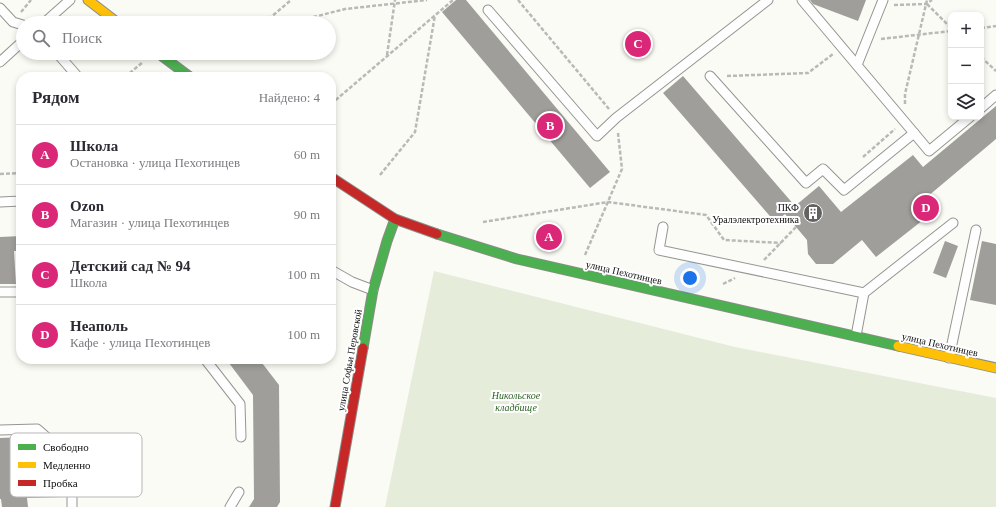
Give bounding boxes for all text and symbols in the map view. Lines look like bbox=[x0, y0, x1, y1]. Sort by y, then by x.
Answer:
map controls bbox=[948, 12, 984, 120]
button: + bbox=[948, 12, 984, 48]
search box bbox=[16, 16, 336, 60]
icon: search bbox=[30, 27, 52, 49]
pin: C bbox=[625, 29, 651, 59]
text: Поиск bbox=[62, 30, 102, 46]
button: − bbox=[948, 48, 984, 84]
button: layers bbox=[948, 84, 984, 120]
text: Рядом bbox=[32, 88, 80, 107]
text: Найдено: 4 bbox=[259, 90, 320, 105]
pin: B bbox=[537, 111, 563, 141]
text: Школа bbox=[70, 138, 118, 154]
text: A bbox=[40, 147, 50, 162]
text: 60 m bbox=[294, 147, 320, 162]
text: Остановка · улица Пехотинцев bbox=[70, 155, 240, 170]
pin: D bbox=[913, 193, 939, 223]
text: Ozon bbox=[70, 198, 104, 214]
place label: ПКФ Уралэлектротехника bbox=[712, 202, 800, 225]
building icon: ПКФ Уралэлектротехника bbox=[802, 202, 824, 224]
text: B bbox=[41, 207, 49, 222]
text: 90 m bbox=[294, 207, 320, 222]
text: Магазин · улица Пехотинцев bbox=[70, 215, 229, 230]
pin: A bbox=[536, 222, 562, 252]
text: Детский сад № 94 bbox=[70, 258, 191, 274]
street label: улица Пехотинцев bbox=[585, 258, 663, 287]
text: C bbox=[40, 267, 50, 282]
text: 100 m bbox=[287, 267, 320, 282]
your location bbox=[680, 268, 700, 288]
text: Школа bbox=[70, 275, 107, 290]
street label: улица Софьи Перовской bbox=[335, 308, 364, 412]
text: Неаполь bbox=[70, 318, 128, 334]
text: D bbox=[40, 327, 50, 342]
text: 100 m bbox=[287, 327, 320, 342]
street label: улица Пехотинцев bbox=[901, 330, 979, 359]
text: Кафе · улица Пехотинцев bbox=[70, 335, 210, 350]
park label: Никольское кладбище bbox=[491, 390, 541, 413]
legend bbox=[10, 433, 142, 497]
text: Свободно bbox=[43, 441, 89, 453]
text: Медленно bbox=[43, 459, 91, 471]
text: Пробка bbox=[43, 477, 78, 489]

